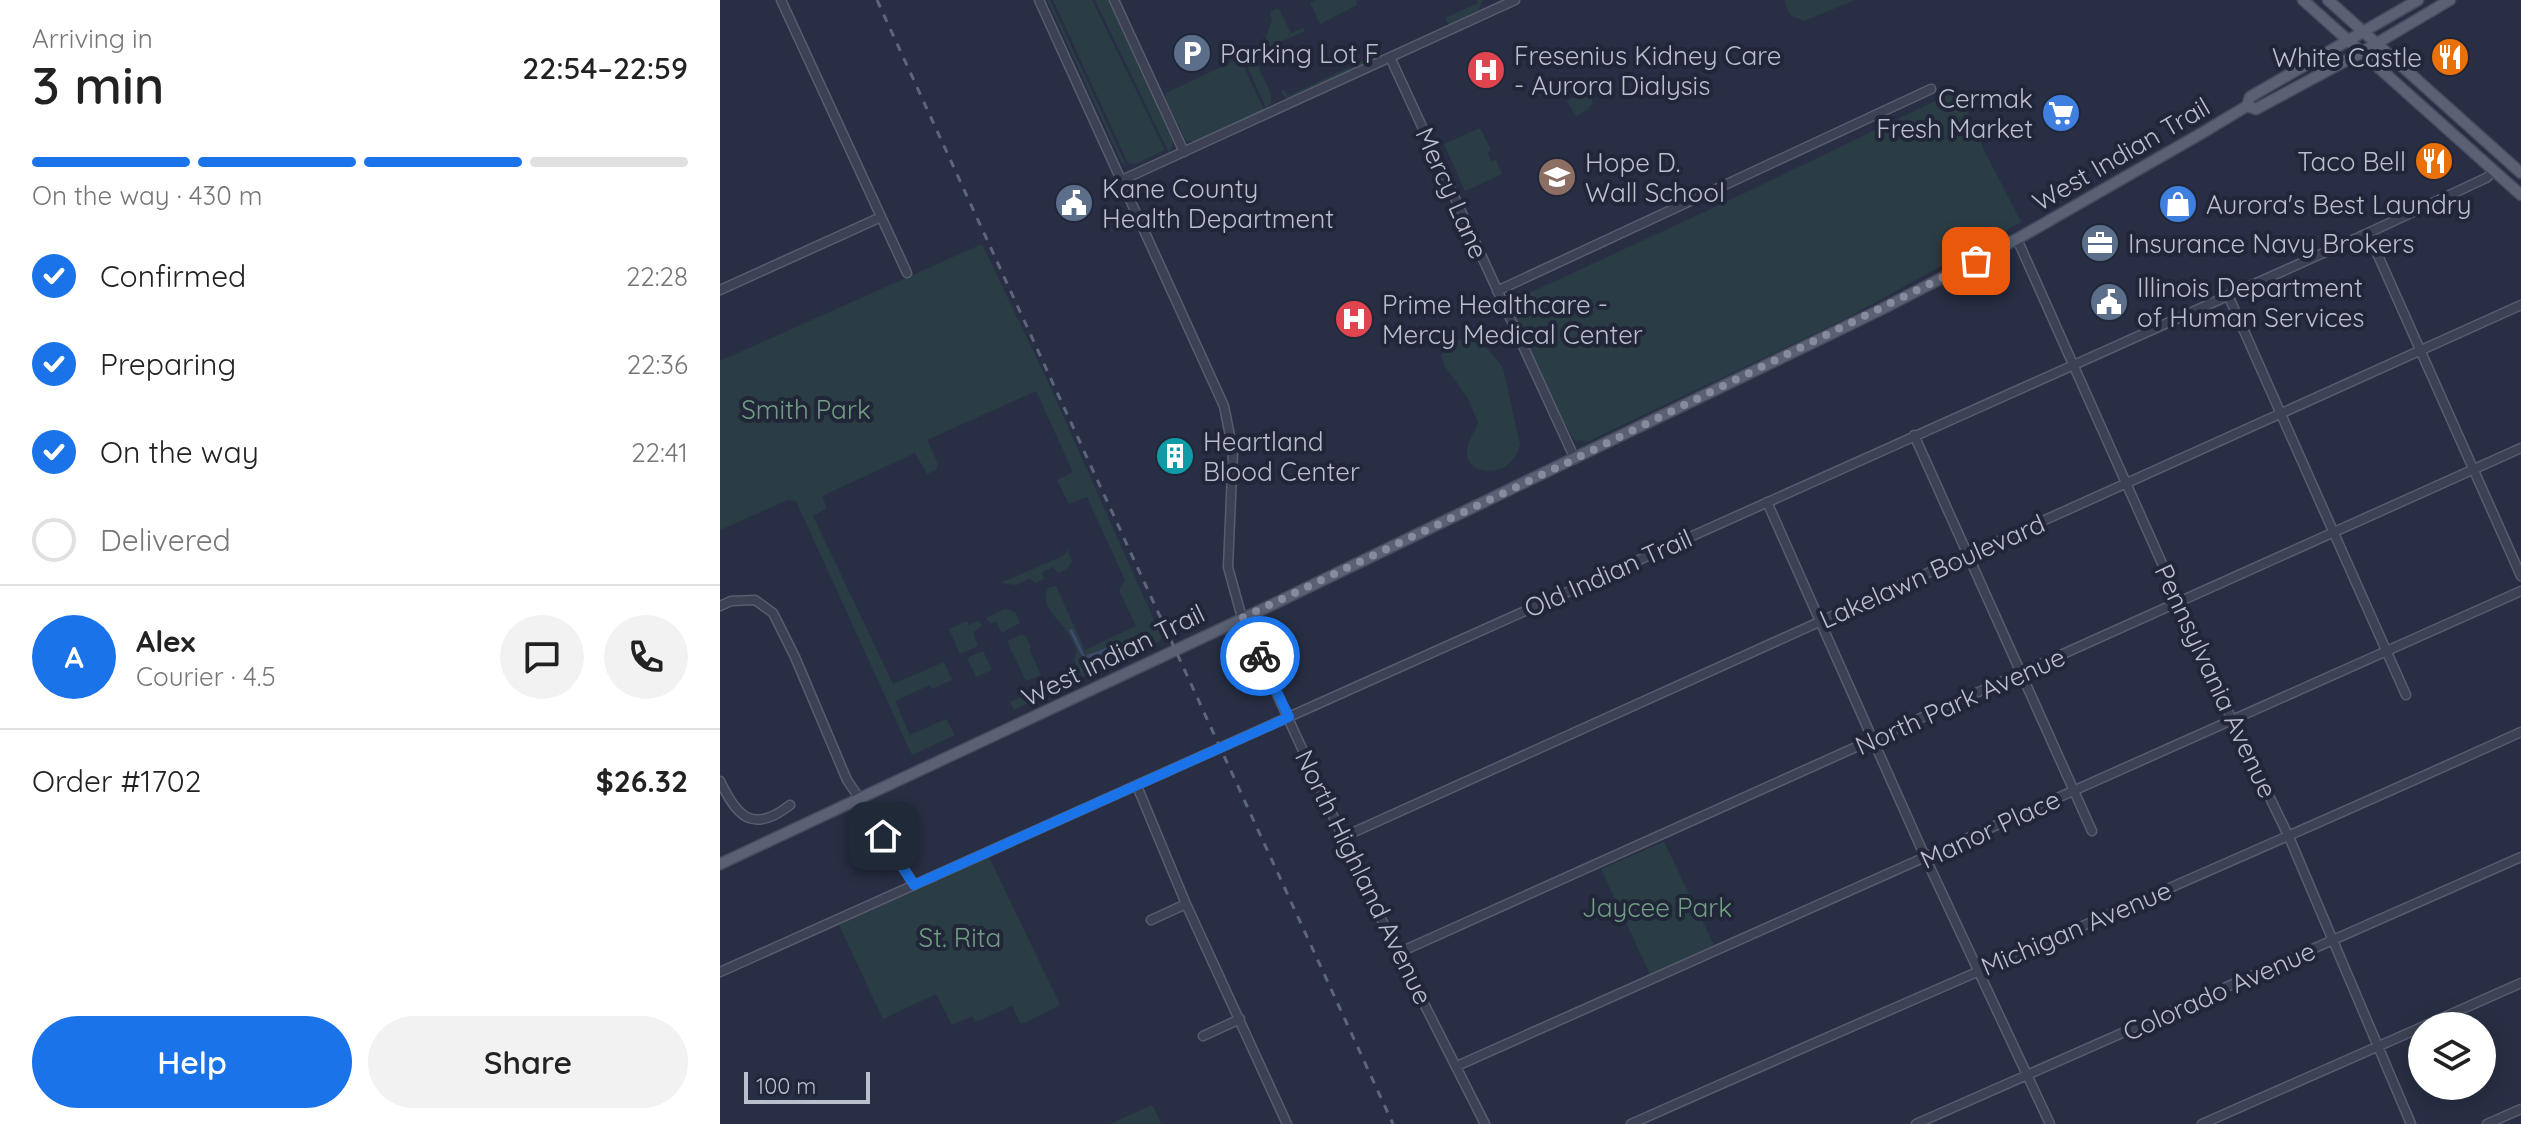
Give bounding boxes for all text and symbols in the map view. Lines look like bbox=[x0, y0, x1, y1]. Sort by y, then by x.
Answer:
text: Arriving in bbox=[32, 22, 153, 55]
parking icon: Parking Lot F bbox=[1171, 32, 1213, 74]
restaurant icon: White Castle bbox=[2429, 36, 2471, 78]
place label: Parking Lot F bbox=[1220, 37, 1379, 70]
place label: Fresenius Kidney Care - Aurora Dialysis bbox=[1514, 39, 1781, 102]
place label: White Castle bbox=[2272, 41, 2422, 74]
text: 22:54–22:59 bbox=[522, 49, 688, 87]
hospital icon: Fresenius Kidney Care - Aurora Dialysis bbox=[1465, 49, 1507, 91]
text: 3 min bbox=[32, 52, 165, 117]
place label: Cermak Fresh Market bbox=[1876, 82, 2033, 145]
street label: West Indian Trail bbox=[2026, 90, 2216, 218]
supermarket icon: Cermak Fresh Market bbox=[2040, 92, 2082, 134]
street label: Mercy Lane bbox=[1408, 122, 1496, 264]
restaurant icon: Taco Bell bbox=[2413, 140, 2455, 182]
place label: Taco Bell bbox=[2297, 145, 2406, 178]
place label: Hope D. Wall School bbox=[1585, 146, 1725, 209]
school or university icon: Hope D. Wall School bbox=[1536, 156, 1578, 198]
place label: Kane County Health Department bbox=[1102, 172, 1334, 235]
text: On the way · 430 m bbox=[32, 179, 262, 212]
public building icon: Kane County Health Department bbox=[1053, 182, 1095, 224]
shop icon: Aurora's Best Laundry bbox=[2157, 183, 2199, 225]
place label: Aurora's Best Laundry bbox=[2206, 188, 2472, 221]
office icon: Insurance Navy Brokers bbox=[2079, 222, 2121, 264]
pin bbox=[1942, 227, 2010, 295]
place label: Insurance Navy Brokers bbox=[2128, 227, 2415, 260]
icon: bag bbox=[1954, 239, 1998, 283]
icon: check bbox=[32, 254, 76, 298]
text: Confirmed bbox=[100, 257, 246, 295]
text: 22:28 bbox=[626, 260, 688, 293]
place label: Illinois Department of Human Services bbox=[2137, 271, 2365, 334]
public building icon: Illinois Department of Human Services bbox=[2088, 281, 2130, 323]
place label: Prime Healthcare - Mercy Medical Center bbox=[1382, 288, 1643, 351]
hospital icon: Prime Healthcare - Mercy Medical Center bbox=[1333, 298, 1375, 340]
icon: check bbox=[32, 342, 76, 386]
text: Preparing bbox=[100, 345, 236, 383]
text: 22:36 bbox=[627, 348, 688, 381]
park label: Smith Park bbox=[741, 393, 871, 426]
place label: Heartland Blood Center bbox=[1203, 425, 1360, 488]
icon: check bbox=[32, 430, 76, 474]
text: On the way bbox=[100, 433, 259, 471]
building icon: Heartland Blood Center bbox=[1154, 435, 1196, 477]
text: 22:41 bbox=[631, 436, 688, 469]
street label: Lakelawn Boulevard bbox=[1814, 506, 2050, 636]
text: Delivered bbox=[100, 521, 231, 559]
street label: Old Indian Trail bbox=[1519, 521, 1697, 625]
street label: Pennsylvania Avenue bbox=[2147, 559, 2285, 803]
street label: West Indian Trail bbox=[1016, 596, 1210, 714]
button: chat bbox=[500, 615, 584, 699]
button: phone bbox=[604, 615, 688, 699]
courier bbox=[1220, 616, 1300, 696]
text: Alex bbox=[136, 622, 195, 660]
icon: bike bbox=[1238, 634, 1282, 678]
text: A bbox=[64, 638, 84, 676]
street label: North Park Avenue bbox=[1850, 640, 2070, 762]
text: Courier · 4.5 bbox=[136, 660, 276, 693]
street label: North Highland Avenue bbox=[1288, 744, 1440, 1010]
text: Order #1702 bbox=[32, 762, 201, 800]
text: $26.32 bbox=[596, 762, 688, 800]
street label: Manor Place bbox=[1915, 782, 2065, 876]
pin bbox=[849, 802, 917, 870]
icon: home bbox=[861, 814, 905, 858]
street label: Michigan Avenue bbox=[1976, 873, 2176, 983]
park label: Jaycee Park bbox=[1582, 891, 1732, 924]
park label: St. Rita bbox=[919, 921, 1001, 954]
street label: Colorado Avenue bbox=[2118, 934, 2320, 1048]
map controls bbox=[2408, 1012, 2496, 1100]
button: layers bbox=[2408, 1012, 2496, 1100]
button: Help bbox=[32, 1016, 352, 1108]
button: Share bbox=[368, 1016, 688, 1108]
scale bar bbox=[744, 1068, 870, 1104]
text: 100 m bbox=[756, 1072, 816, 1100]

